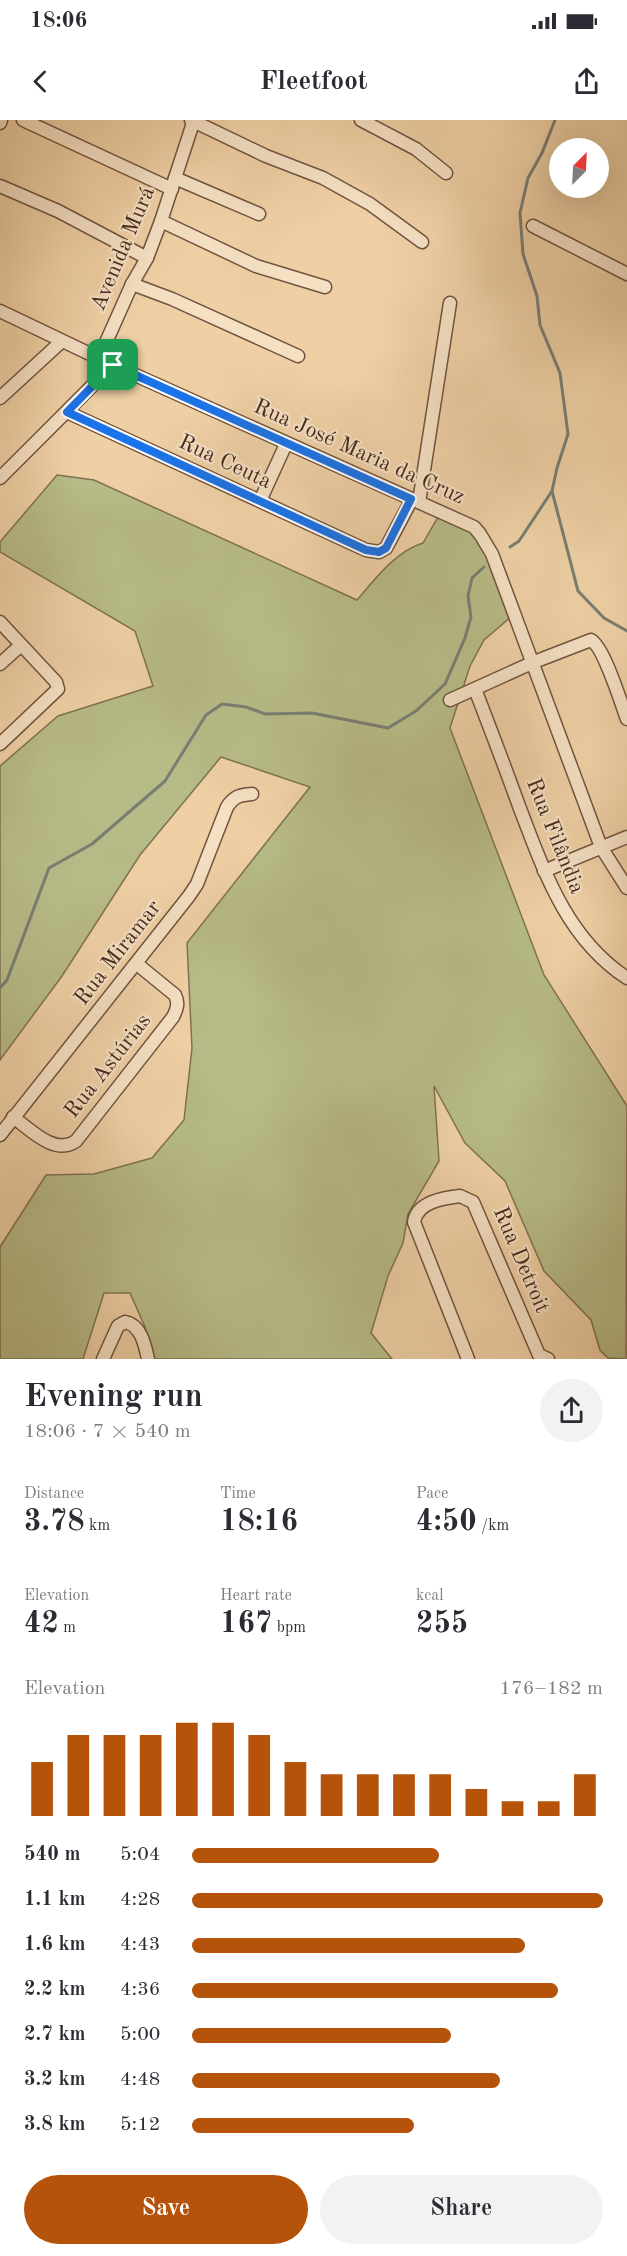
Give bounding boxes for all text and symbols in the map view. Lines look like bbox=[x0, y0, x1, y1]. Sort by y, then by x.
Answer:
text: 18:06 bbox=[30, 10, 87, 32]
icon: back bbox=[24, 65, 57, 98]
icon: share bbox=[570, 65, 603, 98]
text: Fleetfoot bbox=[259, 68, 368, 95]
north arrow bbox=[549, 138, 609, 198]
map controls bbox=[549, 138, 609, 198]
street label: Avenida Murá bbox=[87, 184, 159, 314]
pin bbox=[87, 339, 138, 390]
icon: arrive bbox=[96, 348, 129, 381]
street label: Rua José Maria da Cruz bbox=[250, 396, 468, 508]
street label: Rua Ceuta bbox=[175, 431, 275, 493]
street label: Rua Filândia bbox=[522, 775, 588, 897]
street label: Rua Miramar bbox=[70, 897, 166, 1009]
street label: Rua Astúrias bbox=[61, 1010, 155, 1122]
street label: Rua Detroit bbox=[489, 1204, 553, 1316]
button: share bbox=[540, 1379, 603, 1442]
text: Evening run bbox=[24, 1381, 203, 1414]
text: 18:06 · 7 × 540 m bbox=[24, 1422, 191, 1442]
text: Distance bbox=[24, 1486, 84, 1502]
text: Time bbox=[220, 1486, 256, 1502]
text: Pace bbox=[416, 1486, 448, 1502]
text: 3.78 bbox=[24, 1507, 85, 1537]
text: 18:16 bbox=[220, 1507, 298, 1537]
text: 4:50 bbox=[416, 1507, 477, 1537]
text: km bbox=[85, 1518, 110, 1534]
text: /km bbox=[477, 1518, 509, 1534]
text: Elevation bbox=[24, 1588, 89, 1604]
text: Heart rate bbox=[220, 1588, 292, 1604]
text: kcal bbox=[416, 1588, 444, 1604]
text: 42 bbox=[24, 1609, 59, 1639]
text: 167 bbox=[220, 1609, 272, 1639]
text: 255 bbox=[416, 1609, 468, 1639]
text: m bbox=[59, 1620, 76, 1636]
text: bpm bbox=[272, 1620, 306, 1636]
text: Elevation bbox=[24, 1679, 105, 1699]
text: 176–182 m bbox=[500, 1679, 603, 1699]
text: 540 m bbox=[24, 1845, 80, 1865]
text: 5:04 bbox=[120, 1845, 160, 1865]
text: 1.1 km bbox=[24, 1890, 86, 1910]
text: 4:28 bbox=[120, 1890, 160, 1910]
text: 1.6 km bbox=[24, 1935, 86, 1955]
text: 4:43 bbox=[120, 1935, 160, 1955]
text: 2.2 km bbox=[24, 1980, 86, 2000]
text: 4:36 bbox=[120, 1980, 160, 2000]
text: 2.7 km bbox=[24, 2025, 86, 2045]
text: 5:00 bbox=[120, 2025, 160, 2045]
text: 3.2 km bbox=[24, 2070, 86, 2090]
text: 4:48 bbox=[120, 2070, 160, 2090]
text: 3.8 km bbox=[24, 2115, 86, 2135]
text: 5:12 bbox=[120, 2115, 160, 2135]
button: Save bbox=[24, 2175, 308, 2244]
button: Share bbox=[320, 2175, 603, 2244]

